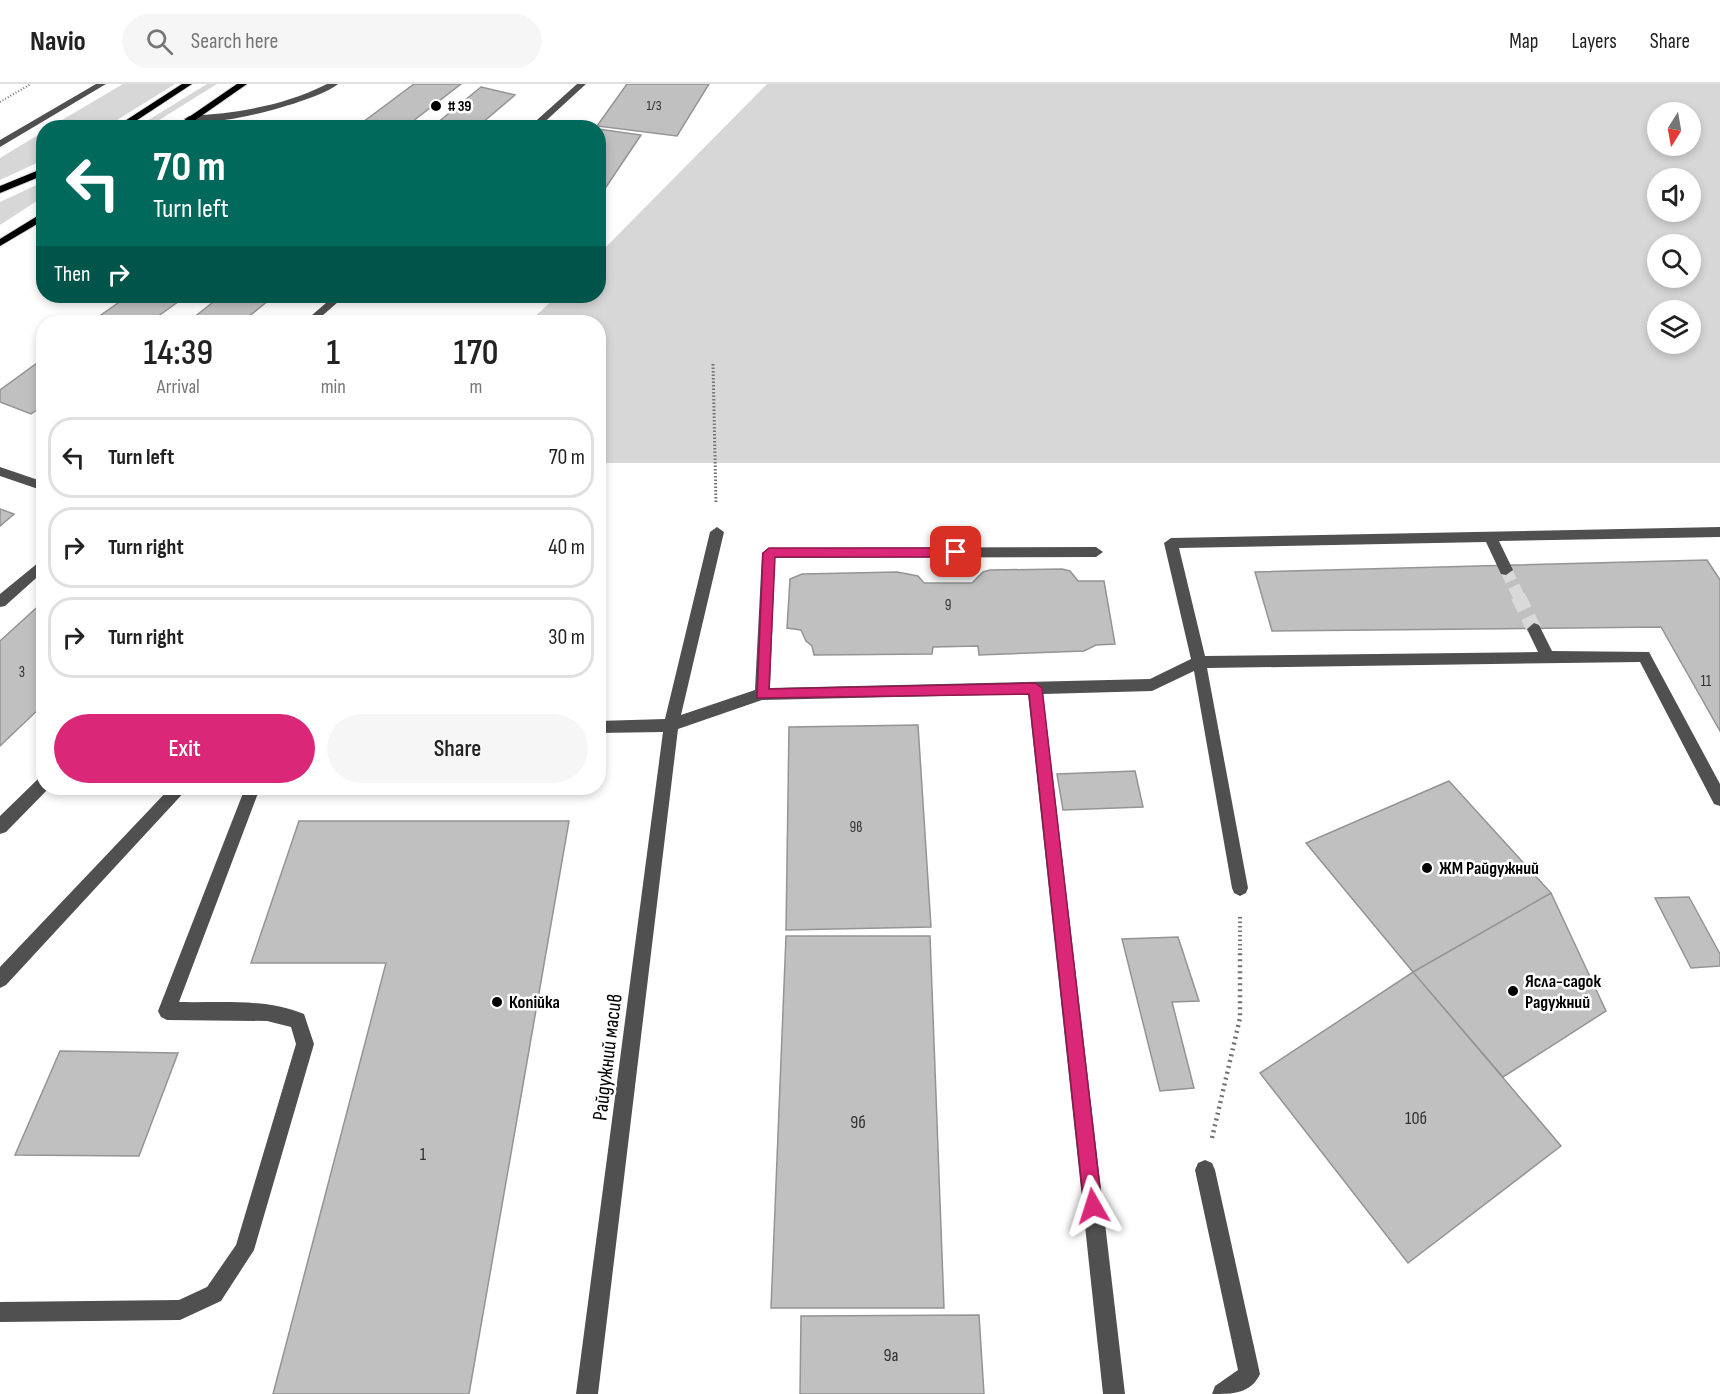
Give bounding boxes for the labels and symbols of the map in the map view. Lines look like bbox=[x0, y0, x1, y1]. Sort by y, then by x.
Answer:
place label: # 39 bbox=[448, 97, 471, 116]
house number: 1/3 bbox=[646, 97, 662, 114]
marker: # 39 bbox=[429, 99, 443, 113]
north arrow bbox=[1647, 102, 1701, 156]
pin bbox=[930, 526, 981, 577]
house number: 9 bbox=[945, 596, 951, 615]
house number: 3 bbox=[19, 663, 25, 682]
house number: 11 bbox=[1701, 672, 1712, 691]
house number: 9в bbox=[850, 818, 862, 837]
place label: ЖМ Райдужний bbox=[1439, 858, 1539, 879]
marker: ЖМ Райдужний bbox=[1420, 861, 1434, 875]
place label: Ясла-садок Радужний bbox=[1525, 971, 1601, 1013]
marker: Ясла-садок Радужний bbox=[1506, 984, 1520, 998]
place label: Копійка bbox=[509, 992, 560, 1013]
street label: Райдужний масив bbox=[587, 992, 628, 1122]
marker: Копійка bbox=[490, 995, 504, 1009]
house number: 10б bbox=[1405, 1108, 1427, 1129]
house number: 9б bbox=[850, 1112, 866, 1133]
house number: 1 bbox=[420, 1144, 427, 1165]
position arrow bbox=[1061, 1174, 1125, 1238]
house number: 9а bbox=[884, 1345, 899, 1366]

